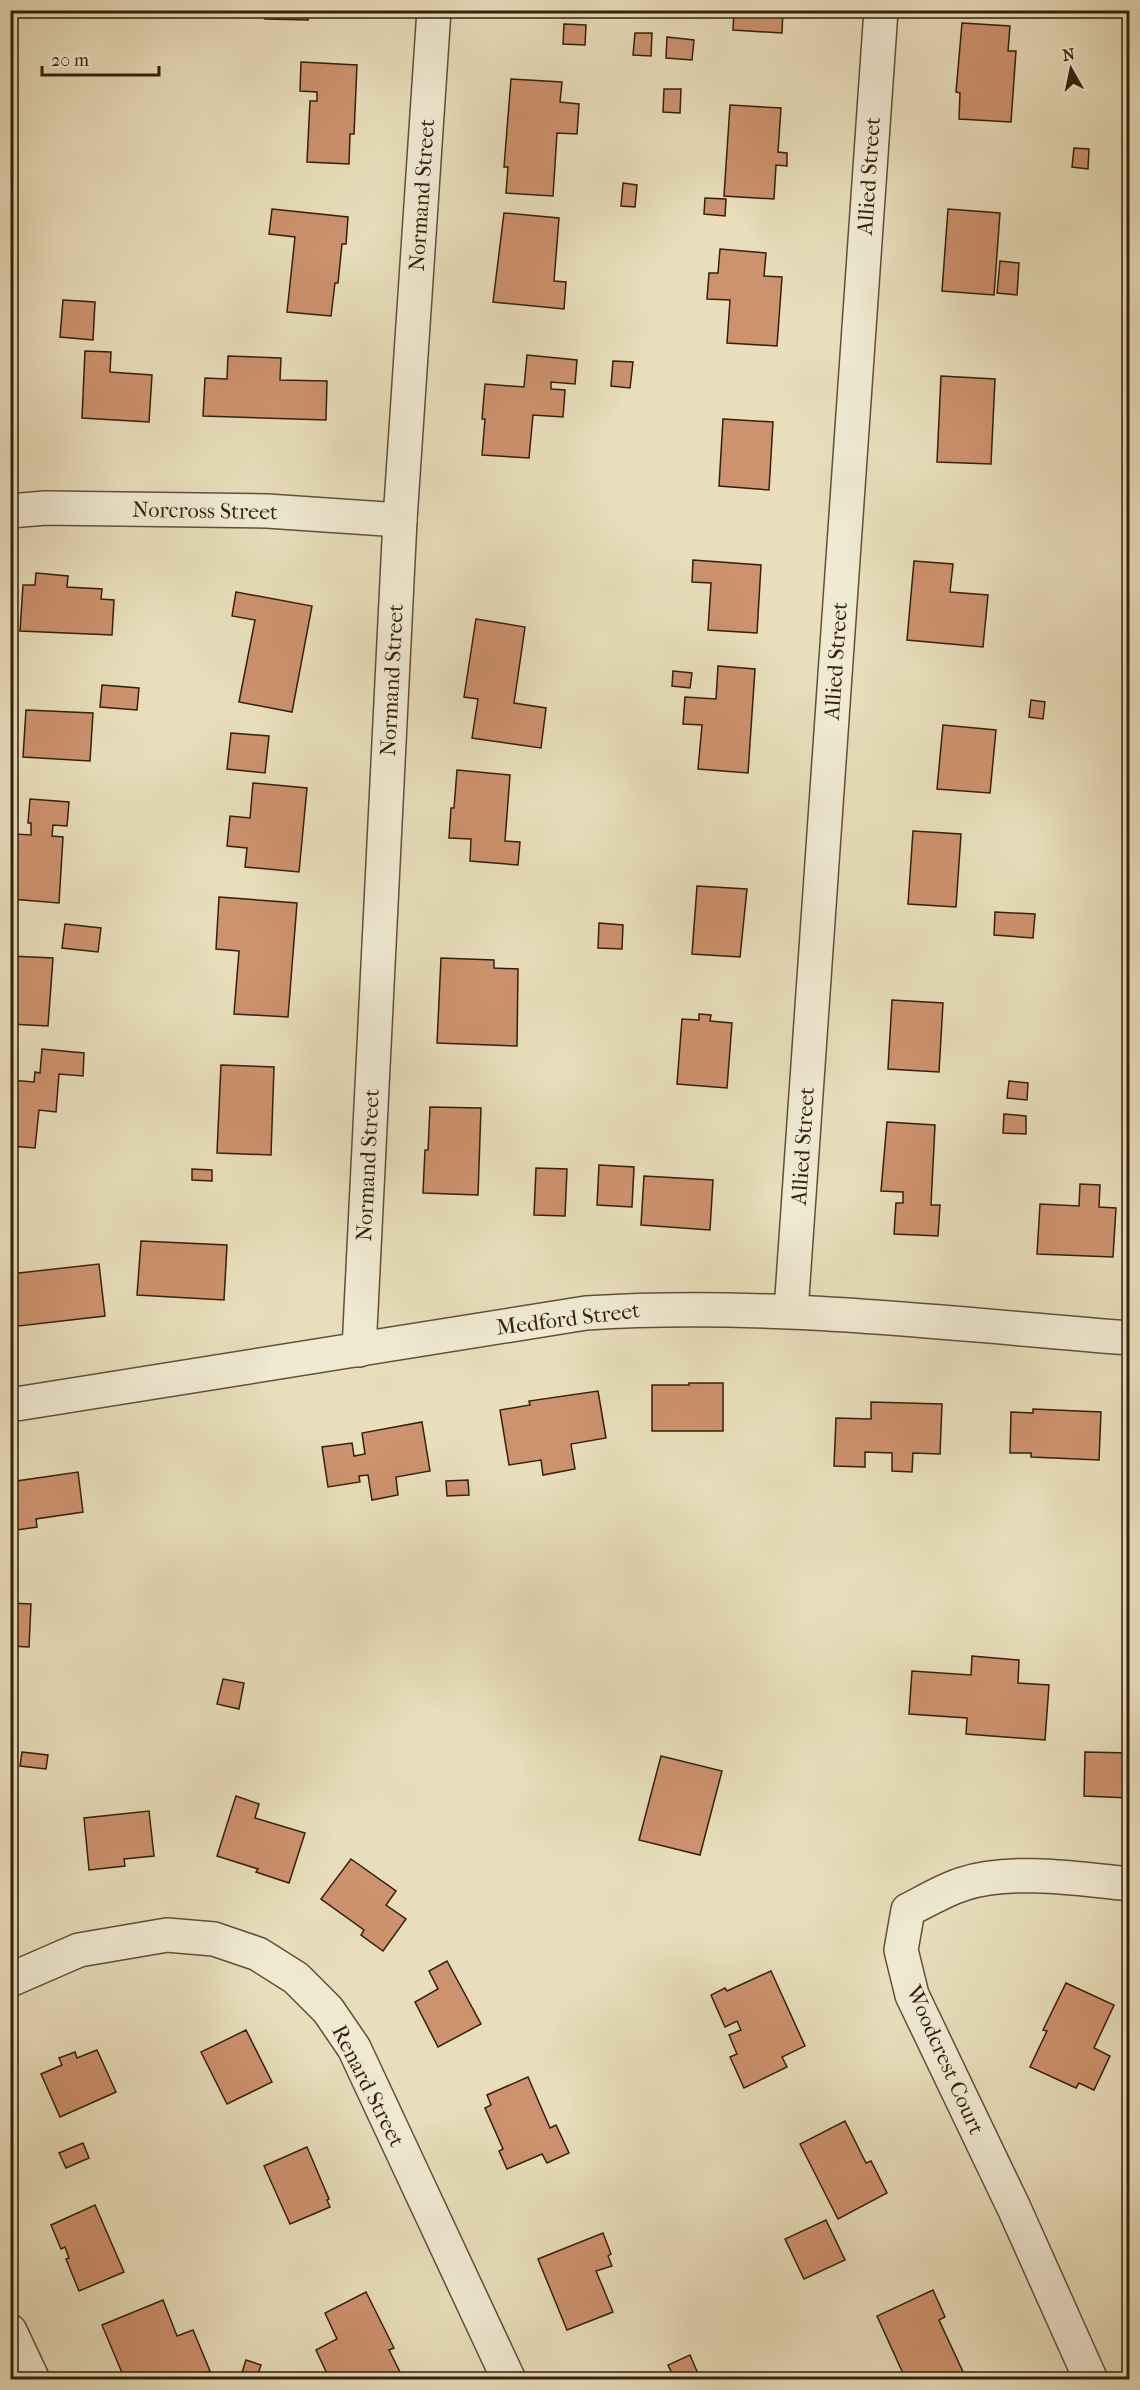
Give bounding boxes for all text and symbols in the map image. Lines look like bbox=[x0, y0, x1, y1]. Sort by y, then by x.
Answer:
scale bar bbox=[42, 39, 159, 77]
north arrow bbox=[1041, 39, 1101, 99]
text: N bbox=[1061, 44, 1077, 65]
text: 20 m bbox=[51, 50, 89, 71]
street label: Allied Street bbox=[852, 116, 886, 237]
street label: Normand Street bbox=[404, 118, 440, 272]
street label: Norcross Street bbox=[132, 497, 278, 525]
street label: Allied Street bbox=[819, 601, 853, 722]
street label: Normand Street bbox=[375, 603, 409, 757]
street label: Allied Street bbox=[786, 1086, 820, 1207]
street label: Normand Street bbox=[351, 1088, 385, 1242]
street label: Medford Street bbox=[495, 1297, 641, 1341]
street label: Woodcrest Court bbox=[900, 1981, 990, 2139]
street label: Renard Street bbox=[326, 2021, 410, 2151]

